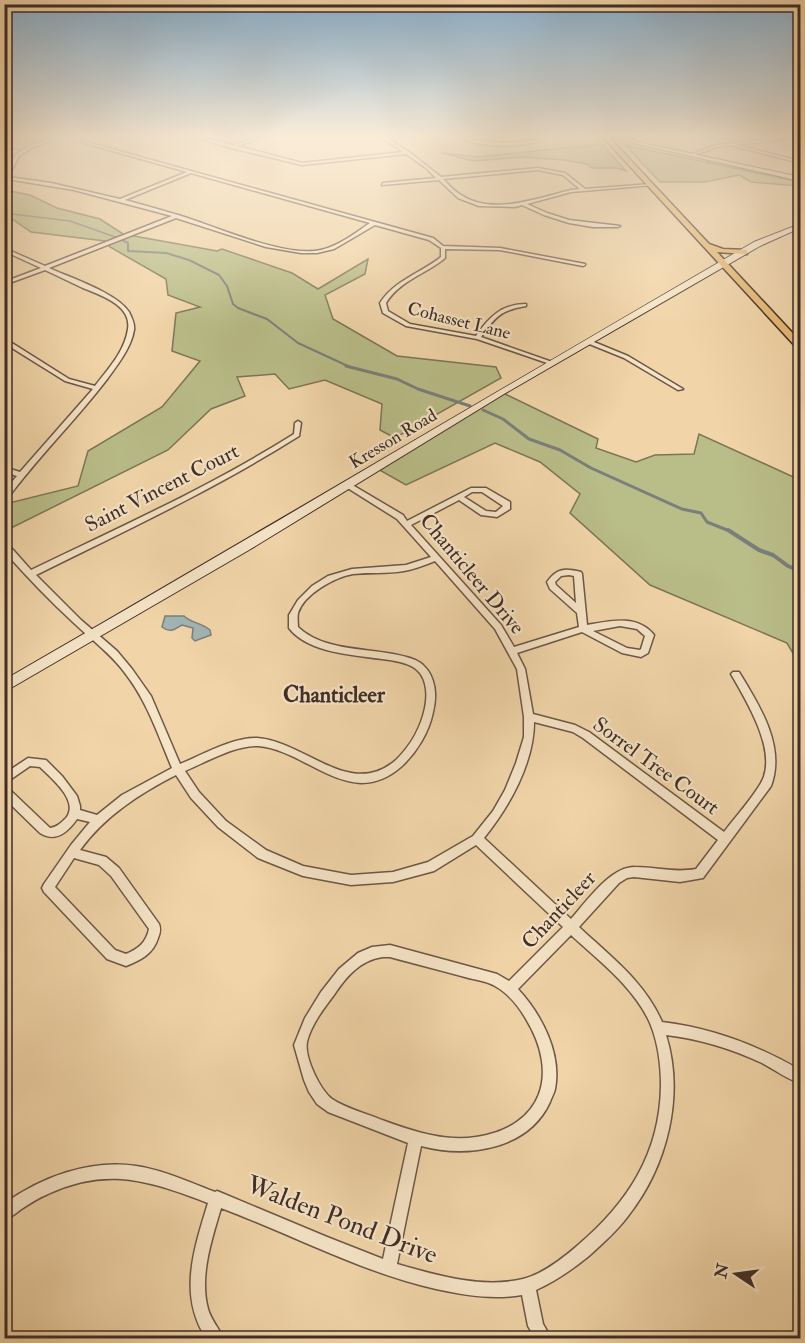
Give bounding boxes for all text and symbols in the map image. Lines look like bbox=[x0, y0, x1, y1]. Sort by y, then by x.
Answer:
street label: Cohasset Lane bbox=[405, 297, 513, 345]
street label: Kresson Road bbox=[345, 404, 441, 474]
street label: Saint Vincent Court bbox=[81, 437, 244, 538]
street label: Chanticleer Drive bbox=[414, 508, 531, 640]
district label: Chanticleer bbox=[283, 681, 386, 709]
street label: Sorrel Tree Court bbox=[587, 711, 725, 821]
street label: Chanticleer bbox=[516, 865, 602, 955]
street label: Walden Pond Drive bbox=[241, 1168, 442, 1271]
north arrow bbox=[706, 1244, 766, 1304]
text: N bbox=[711, 1261, 734, 1281]

